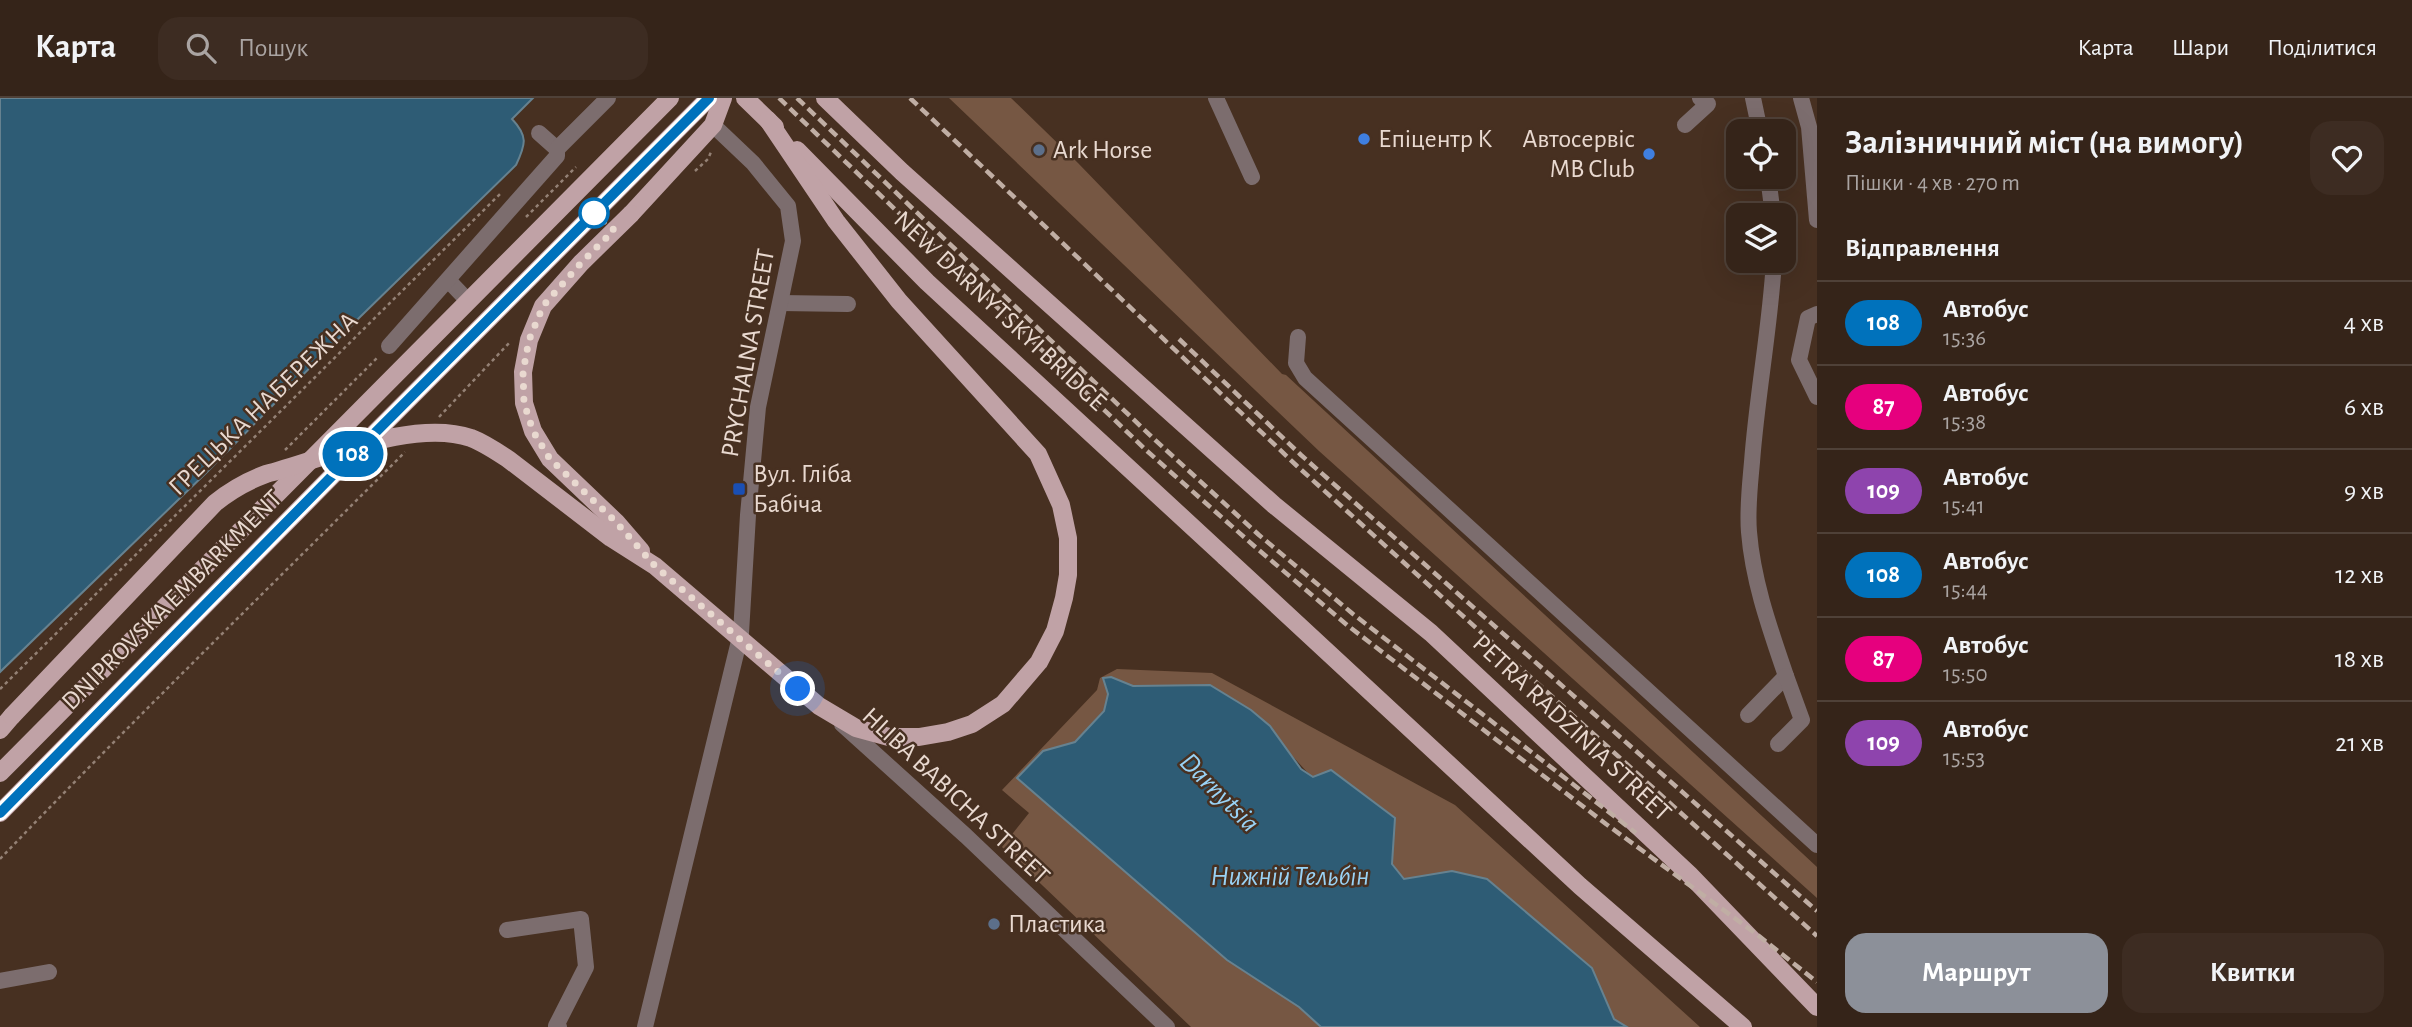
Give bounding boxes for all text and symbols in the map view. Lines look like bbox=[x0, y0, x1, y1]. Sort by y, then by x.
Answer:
search box bbox=[158, 17, 648, 80]
icon: search bbox=[182, 29, 220, 67]
text: Карта bbox=[35, 31, 116, 64]
text: Пошук bbox=[238, 35, 308, 61]
text: Карта bbox=[2077, 36, 2134, 60]
text: Шари bbox=[2172, 36, 2229, 60]
text: Поділитися bbox=[2267, 36, 2377, 60]
map controls bbox=[1726, 119, 1796, 273]
button: locate bbox=[1726, 119, 1796, 189]
button: heart bbox=[2310, 121, 2384, 195]
place label: Епіцентр К bbox=[1378, 126, 1492, 152]
place label: Автосервіс MB Club bbox=[1522, 126, 1635, 182]
text: Залізничний міст (на вимогу) bbox=[1845, 127, 2244, 160]
marker: Епіцентр К bbox=[1356, 131, 1372, 147]
place label: Ark Horse bbox=[1053, 137, 1152, 163]
marker: Ark Horse bbox=[1031, 142, 1047, 158]
marker: Автосервіс MB Club bbox=[1641, 146, 1657, 162]
text: Пішки · 4 хв · 270 m bbox=[1845, 172, 2020, 195]
unlabelled marker bbox=[579, 198, 609, 228]
button: layers bbox=[1726, 203, 1796, 273]
street label: NEW DARNYTSKYI BRIDGE bbox=[889, 206, 1111, 416]
text: Відправлення bbox=[1845, 235, 2000, 261]
street label: PRYCHALNA STREET bbox=[717, 247, 779, 459]
text: Автобус bbox=[1943, 296, 2029, 322]
street label: ГРЕЦЬКА НАБЕРЕЖНА bbox=[164, 307, 362, 501]
text: 4 хв bbox=[2344, 310, 2384, 336]
text: 108 bbox=[1867, 311, 1900, 335]
text: 15:36 bbox=[1943, 327, 1986, 350]
text: Автобус bbox=[1943, 380, 2029, 406]
text: 6 хв bbox=[2344, 394, 2384, 420]
text: 87 bbox=[1872, 395, 1895, 419]
text: 15:38 bbox=[1943, 411, 1986, 434]
line badge: 108 bbox=[313, 431, 393, 477]
text: 108 bbox=[337, 442, 369, 466]
place label: Вул. Гліба Бабіча bbox=[753, 461, 852, 517]
text: Автобус bbox=[1943, 464, 2029, 490]
text: 9 хв bbox=[2344, 478, 2384, 504]
text: 109 bbox=[1867, 479, 1900, 503]
marker: Вул. Гліба Бабіча bbox=[731, 481, 747, 497]
street label: DNIPROVSKA EMBARKMENT bbox=[57, 485, 287, 715]
text: 15:41 bbox=[1943, 495, 1985, 518]
text: Автобус bbox=[1943, 548, 2029, 574]
text: 12 хв bbox=[2335, 562, 2384, 588]
text: 108 bbox=[1867, 563, 1900, 587]
text: 15:44 bbox=[1943, 579, 1988, 602]
street label: PETRA RADZINIA STREET bbox=[1468, 630, 1676, 826]
text: Автобус bbox=[1943, 632, 2029, 658]
text: 18 хв bbox=[2335, 646, 2384, 672]
text: 87 bbox=[1872, 647, 1895, 671]
text: 15:50 bbox=[1943, 663, 1988, 686]
your location bbox=[780, 671, 815, 706]
street label: HLIBA BABICHA STREET bbox=[857, 703, 1055, 889]
text: Автобус bbox=[1943, 716, 2029, 742]
text: 21 хв bbox=[2335, 730, 2384, 756]
text: 109 bbox=[1867, 731, 1900, 755]
text: 15:53 bbox=[1943, 747, 1985, 770]
water label: Darnytsia bbox=[1174, 748, 1264, 838]
water label: Нижній Тельбін bbox=[1211, 863, 1369, 891]
place label: Пластика bbox=[1008, 911, 1106, 937]
marker: Пластика bbox=[986, 916, 1002, 932]
button: Маршрут bbox=[1845, 933, 2108, 1013]
button: Квитки bbox=[2122, 933, 2384, 1013]

